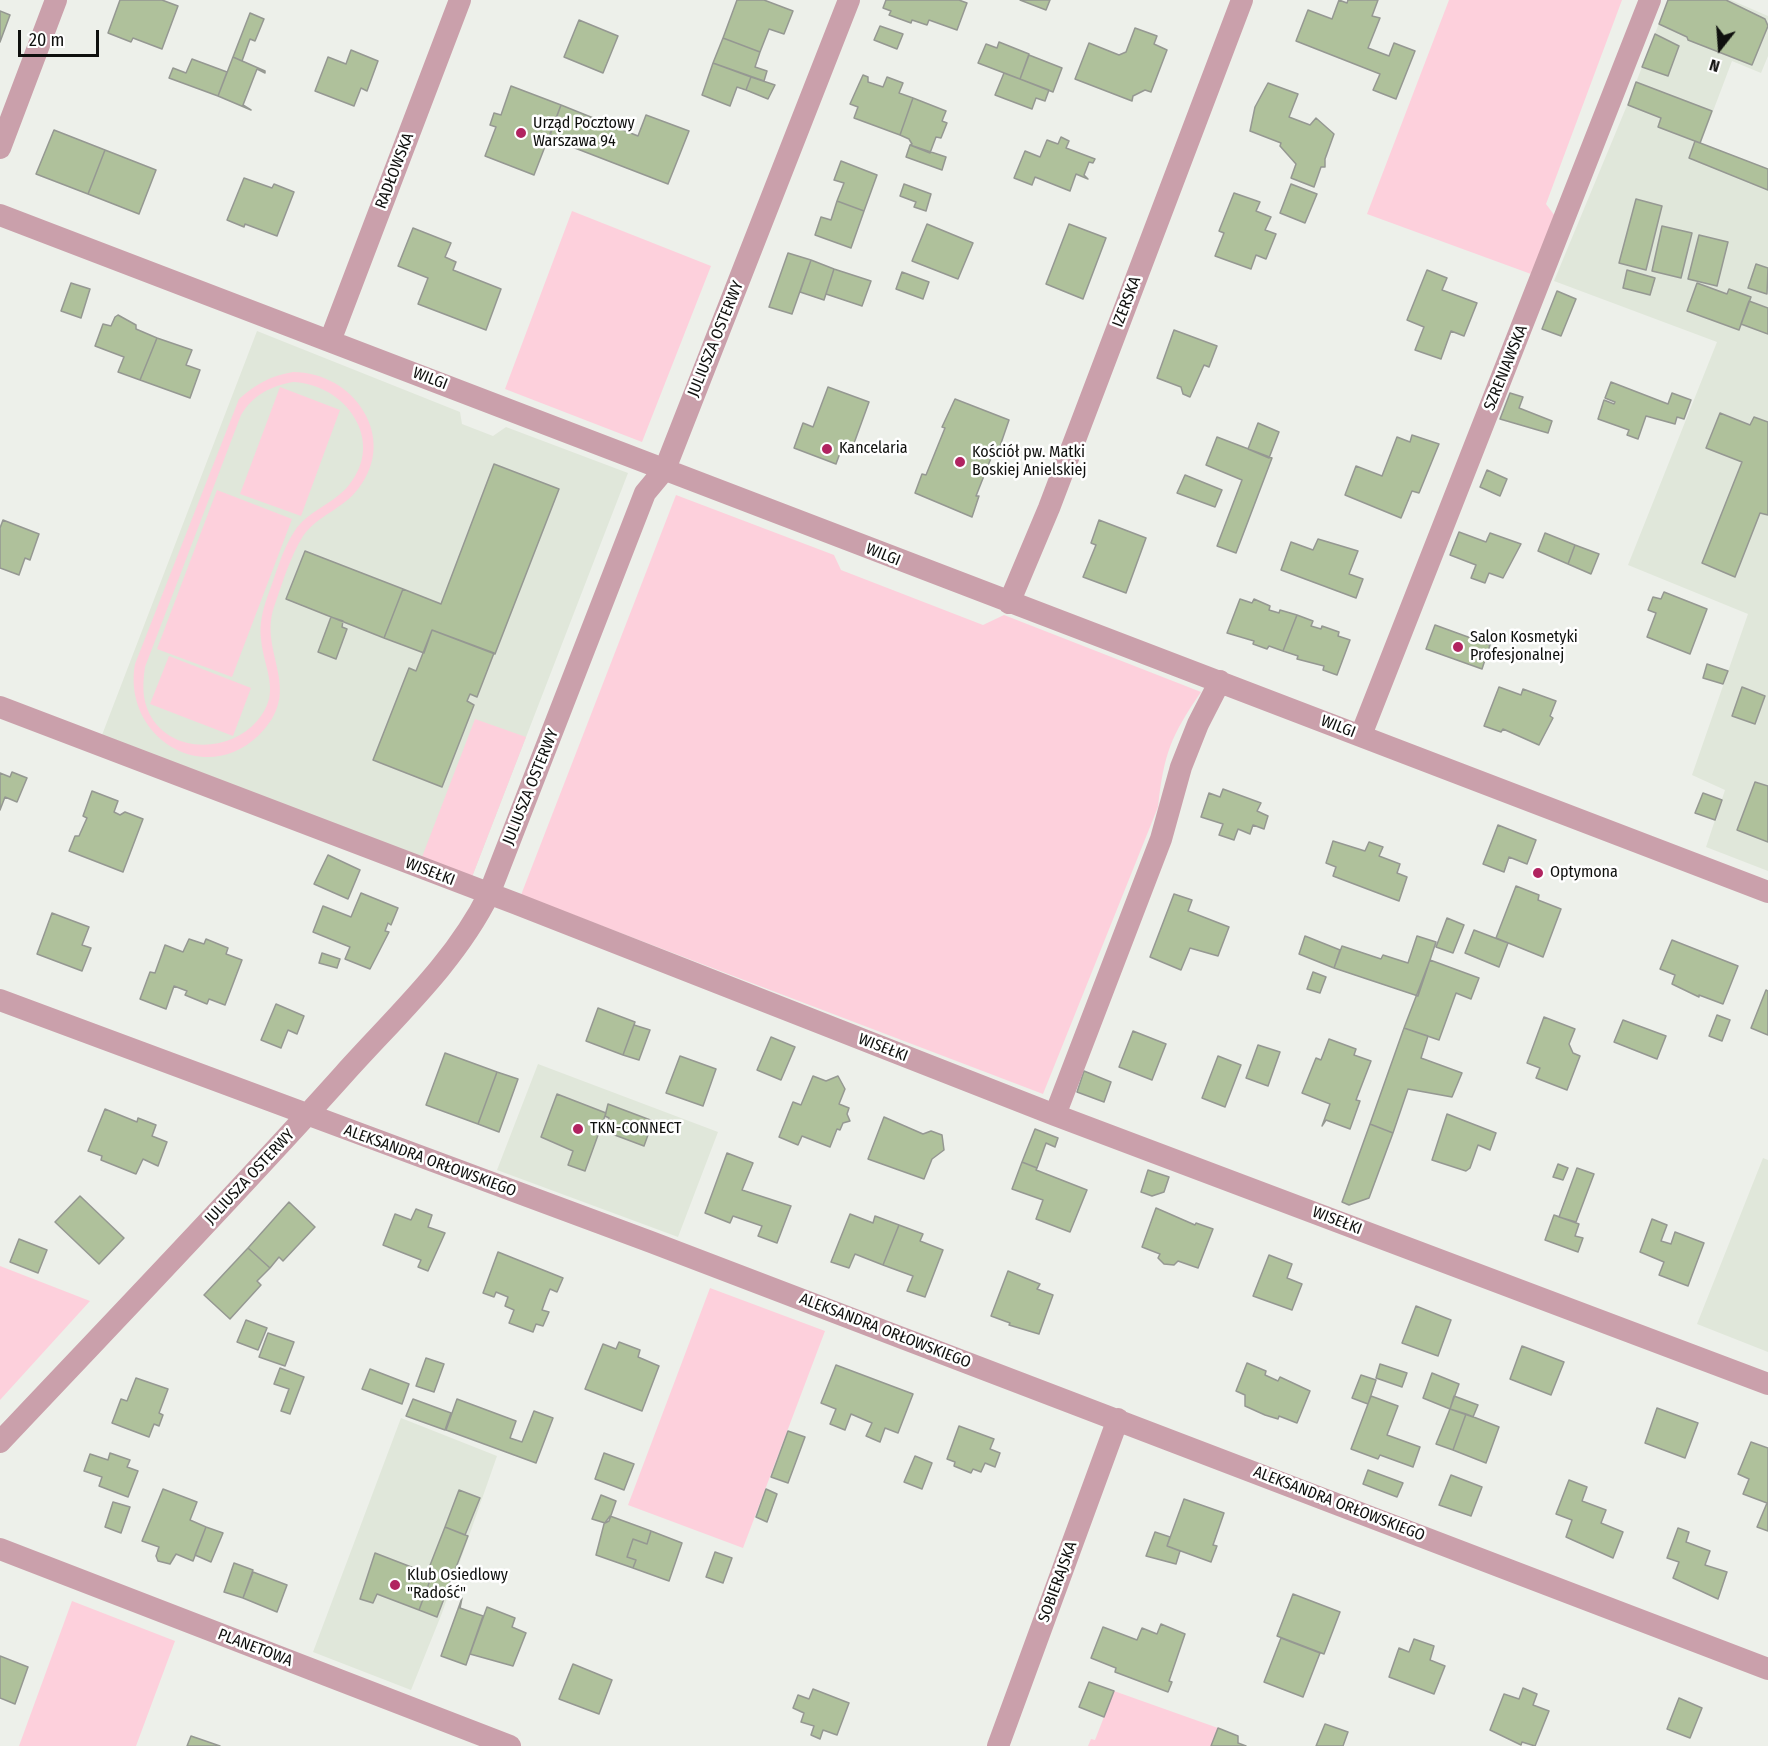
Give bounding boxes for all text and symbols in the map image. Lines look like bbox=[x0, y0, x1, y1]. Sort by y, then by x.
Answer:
scale bar bbox=[21, 18, 102, 56]
north arrow bbox=[1690, 18, 1750, 78]
text: 20 m bbox=[29, 29, 64, 51]
text: N bbox=[1707, 55, 1722, 76]
place label: Urząd Pocztowy Warszawa 94 bbox=[533, 114, 635, 152]
marker: Urząd Pocztowy Warszawa 94 bbox=[514, 126, 528, 140]
street label: RADŁOWSKA bbox=[372, 130, 418, 212]
street label: IZERSKA bbox=[1109, 274, 1145, 330]
street label: JULIUSZA OSTERWY bbox=[684, 278, 748, 400]
street label: SZRENIAWSKA bbox=[1480, 322, 1532, 414]
street label: WILGI bbox=[410, 364, 450, 394]
place label: Kancelaria bbox=[839, 439, 908, 459]
marker: Kancelaria bbox=[820, 442, 834, 456]
place label: Kościół pw. Matki Boskiej Anielskiej bbox=[972, 443, 1086, 481]
marker: Kościół pw. Matki Boskiej Anielskiej bbox=[953, 455, 967, 469]
street label: WILGI bbox=[863, 539, 903, 571]
place label: Salon Kosmetyki Profesjonalnej bbox=[1470, 628, 1578, 666]
marker: Salon Kosmetyki Profesjonalnej bbox=[1451, 640, 1465, 654]
street label: WILGI bbox=[1318, 712, 1358, 742]
street label: JULIUSZA OSTERWY bbox=[499, 726, 563, 848]
street label: WISEŁKI bbox=[402, 854, 458, 890]
place label: Optymona bbox=[1550, 863, 1618, 883]
marker: Optymona bbox=[1531, 866, 1545, 880]
street label: WISEŁKI bbox=[855, 1030, 911, 1066]
place label: TKN-CONNECT bbox=[590, 1119, 681, 1139]
street label: ALEKSANDRA ORŁOWSKIEGO bbox=[341, 1121, 519, 1201]
marker: TKN-CONNECT bbox=[571, 1122, 585, 1136]
street label: JULIUSZA OSTERWY bbox=[201, 1125, 299, 1229]
street label: WISEŁKI bbox=[1309, 1203, 1365, 1239]
street label: ALEKSANDRA ORŁOWSKIEGO bbox=[797, 1289, 973, 1373]
street label: ALEKSANDRA ORŁOWSKIEGO bbox=[1251, 1462, 1427, 1546]
street label: SOBIERAJSKA bbox=[1034, 1539, 1082, 1625]
place label: Klub Osiedlowy "Radość" bbox=[407, 1566, 508, 1604]
marker: Klub Osiedlowy "Radość" bbox=[388, 1578, 402, 1592]
street label: PLANETOWA bbox=[215, 1625, 295, 1671]

